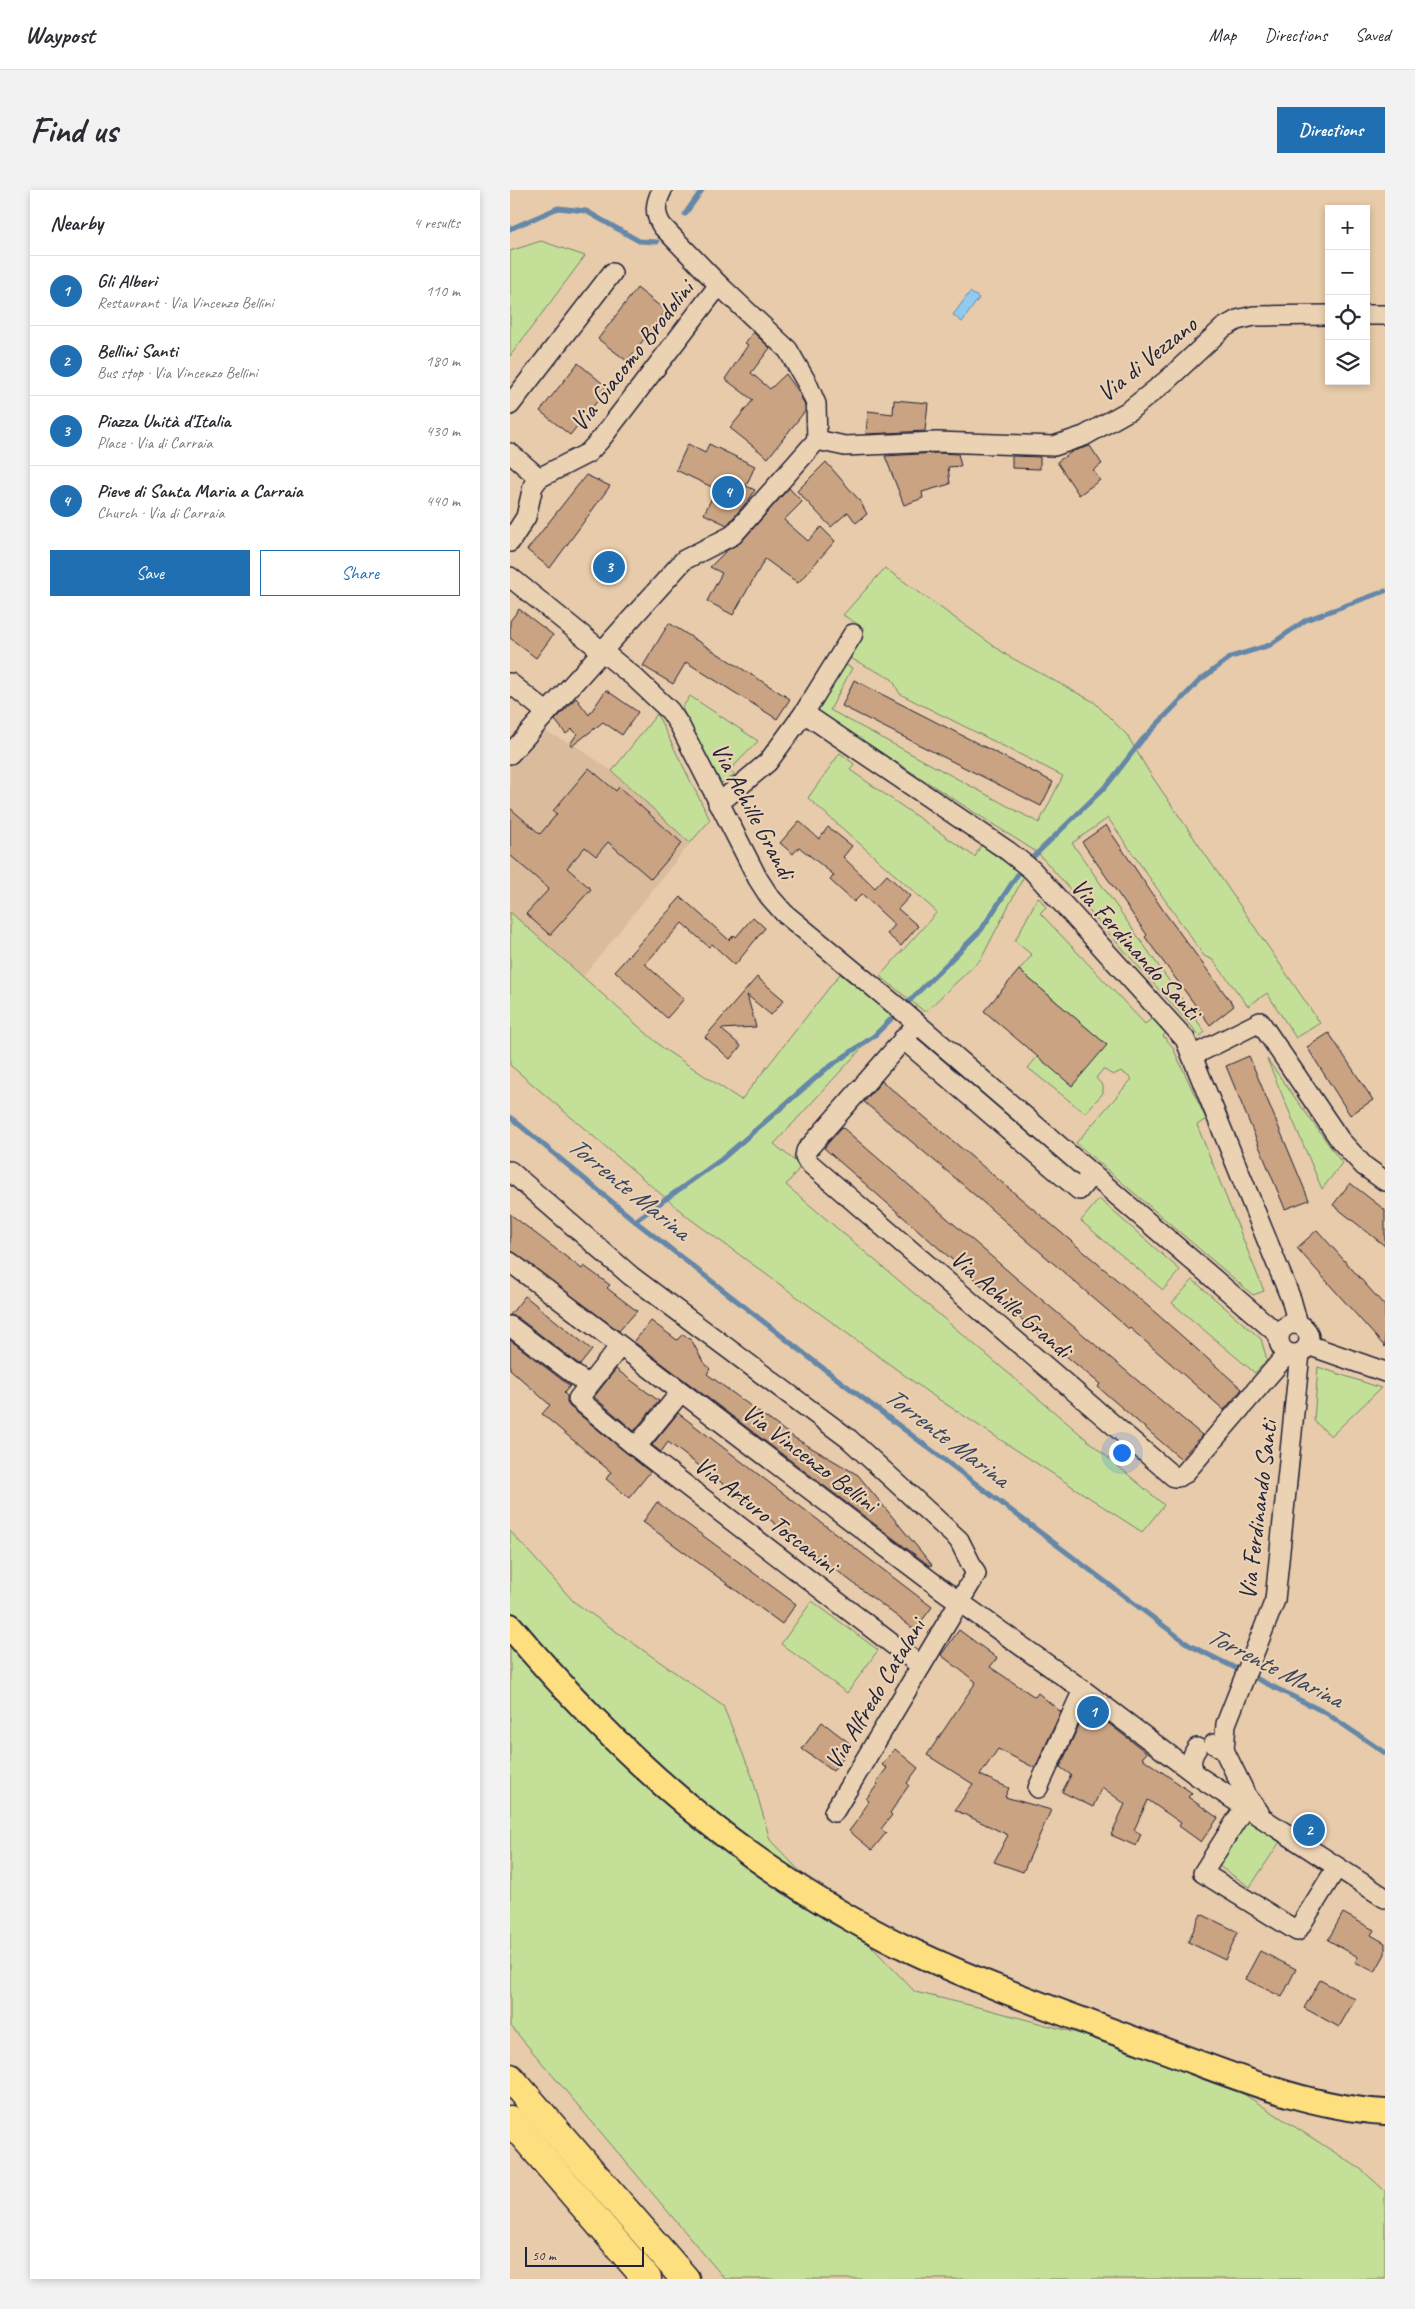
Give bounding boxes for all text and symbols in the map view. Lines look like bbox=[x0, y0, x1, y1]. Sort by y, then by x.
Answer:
text: Waypost bbox=[25, 20, 95, 50]
text: Map bbox=[1209, 24, 1236, 46]
text: Directions bbox=[1264, 24, 1327, 46]
text: Saved bbox=[1355, 24, 1390, 46]
button: Directions bbox=[1277, 107, 1385, 153]
text: Find us bbox=[30, 108, 117, 153]
map controls bbox=[1325, 205, 1370, 385]
button: + bbox=[1325, 205, 1370, 250]
text: Nearby bbox=[50, 210, 103, 236]
text: 4 results bbox=[413, 213, 460, 233]
button: − bbox=[1325, 250, 1370, 295]
text: Gli Alberi bbox=[97, 269, 157, 293]
street label: Via Giacomo Brodolini bbox=[563, 271, 703, 438]
text: 1 bbox=[62, 281, 70, 301]
text: 110 m bbox=[426, 281, 460, 301]
text: Restaurant · Via Vincenzo Bellini bbox=[97, 293, 274, 313]
button: locate bbox=[1325, 295, 1370, 340]
street label: Via di Vezzano bbox=[1091, 308, 1204, 409]
text: Bellini Santi bbox=[97, 339, 177, 363]
button: layers bbox=[1325, 340, 1370, 385]
text: 2 bbox=[62, 351, 70, 371]
text: 180 m bbox=[426, 351, 460, 371]
text: Bus stop · Via Vincenzo Bellini bbox=[97, 363, 258, 383]
text: Piazza Unità d'Italia bbox=[97, 409, 231, 433]
text: 3 bbox=[62, 421, 70, 441]
text: 430 m bbox=[426, 421, 460, 441]
text: Place · Via di Carraia bbox=[97, 433, 213, 453]
pin: 4 bbox=[712, 473, 744, 511]
text: Pieve di Santa Maria a Carraia bbox=[97, 479, 303, 503]
text: 4 bbox=[62, 491, 70, 511]
text: 440 m bbox=[426, 491, 460, 511]
text: Church · Via di Carraia bbox=[97, 503, 225, 523]
pin: 3 bbox=[593, 548, 625, 586]
button: Save bbox=[50, 550, 250, 596]
button: Share bbox=[260, 550, 460, 596]
street label: Via Achille Grandi bbox=[704, 737, 804, 888]
street label: Via Ferdinando Santi bbox=[1064, 871, 1211, 1029]
water label: Torrente Marina bbox=[561, 1129, 699, 1249]
street label: Via Achille Grandi bbox=[944, 1243, 1081, 1367]
water label: Torrente Marina bbox=[878, 1379, 1019, 1497]
street label: Via Vincenzo Bellini bbox=[736, 1396, 887, 1522]
street label: Via Ferdinando Santi bbox=[1231, 1415, 1285, 1602]
your location bbox=[1109, 1440, 1135, 1466]
street label: Via Arturo Toscanini bbox=[688, 1449, 847, 1583]
street label: Via Alfredo Catalani bbox=[817, 1610, 934, 1775]
water label: Torrente Marina bbox=[1202, 1619, 1351, 1717]
pin: 1 bbox=[1077, 1693, 1109, 1731]
pin: 2 bbox=[1293, 1811, 1325, 1849]
scale bar bbox=[525, 2244, 644, 2267]
text: 50 m bbox=[532, 2247, 556, 2264]

